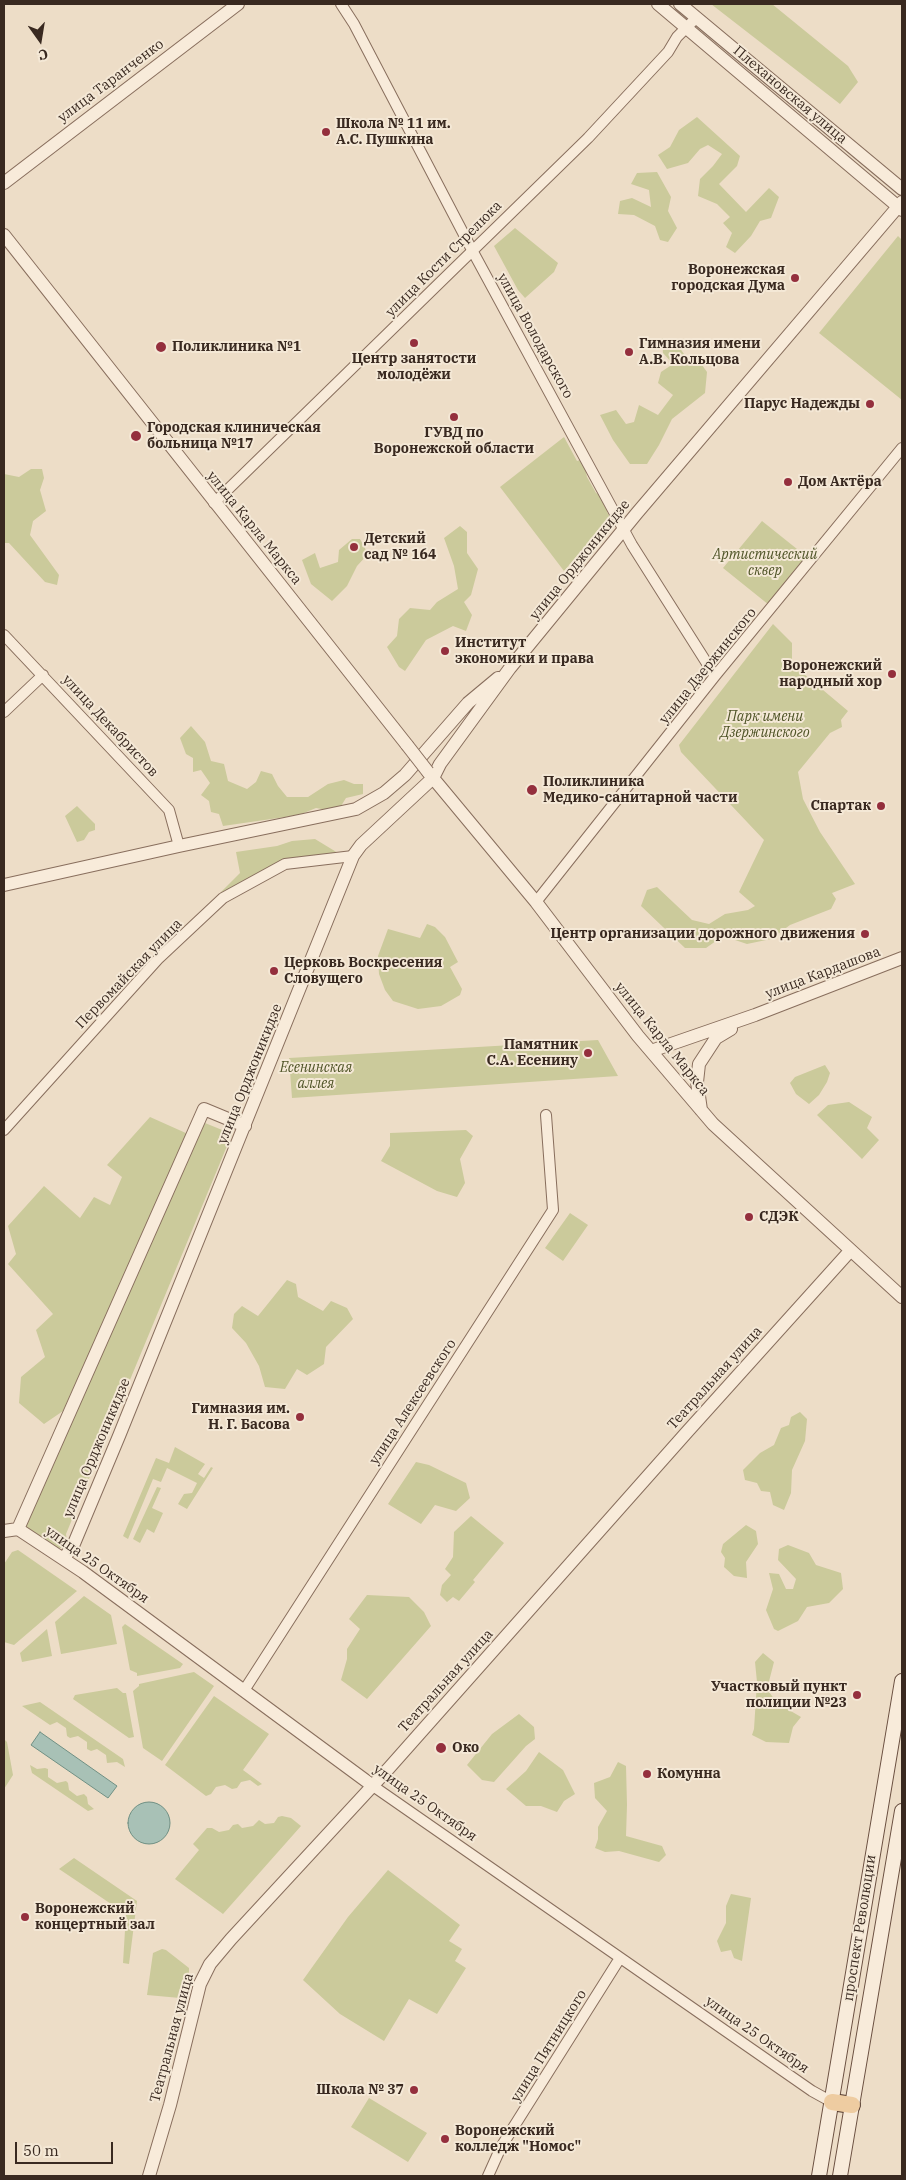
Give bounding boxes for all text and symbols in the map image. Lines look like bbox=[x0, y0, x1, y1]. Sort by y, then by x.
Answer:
north arrow bbox=[15, 15, 65, 65]
street label: улица Таранченко bbox=[55, 36, 167, 126]
street label: Плехановская улица bbox=[730, 43, 850, 147]
text: С bbox=[37, 45, 50, 64]
place label: Школа № 11 им. А.С. Пушкина bbox=[336, 116, 451, 148]
marker: Школа № 11 им. А.С. Пушкина bbox=[320, 126, 332, 138]
street label: улица Кости Стрелюка bbox=[382, 197, 506, 321]
place label: Воронежская городская Дума bbox=[671, 262, 785, 294]
street label: улица Володарского bbox=[494, 270, 576, 402]
marker: Воронежская городская Дума bbox=[789, 272, 801, 284]
place label: Гимназия имени А.В. Кольцова bbox=[639, 336, 761, 368]
marker: Центр занятости молодёжи bbox=[408, 337, 420, 349]
place label: Поликлиника №1 bbox=[172, 339, 301, 355]
marker: Поликлиника №1 bbox=[154, 340, 168, 354]
marker: Гимназия имени А.В. Кольцова bbox=[623, 346, 635, 358]
place label: Центр занятости молодёжи bbox=[352, 351, 476, 384]
place label: Парус Надежды bbox=[744, 396, 860, 412]
marker: Парус Надежды bbox=[864, 398, 876, 410]
marker: ГУВД по Воронежской области bbox=[448, 411, 460, 423]
place label: Городская клиническая больница №17 bbox=[147, 420, 321, 452]
place label: ГУВД по Воронежской области bbox=[374, 425, 534, 458]
marker: Городская клиническая больница №17 bbox=[129, 429, 143, 443]
street label: улица Карла Маркса bbox=[203, 468, 305, 588]
place label: Дом Актёра bbox=[798, 474, 882, 490]
marker: Дом Актёра bbox=[782, 476, 794, 488]
street label: улица Орджоникидзе bbox=[526, 497, 634, 623]
place label: Детский сад № 164 bbox=[364, 531, 436, 564]
marker: Детский сад № 164 bbox=[348, 541, 360, 553]
park label: Артистический сквер bbox=[713, 547, 817, 580]
street label: улица Дзержинского bbox=[656, 604, 760, 728]
place label: Институт экономики и права bbox=[455, 635, 594, 668]
marker: Институт экономики и права bbox=[439, 645, 451, 657]
place label: Воронежский народный хор bbox=[779, 658, 882, 690]
marker: Воронежский народный хор bbox=[886, 668, 898, 680]
street label: улица Декабристов bbox=[58, 672, 162, 780]
park label: Парк имени Дзержинского bbox=[720, 709, 810, 742]
place label: Поликлиника Медико-санитарной части bbox=[543, 774, 737, 806]
marker: Поликлиника Медико-санитарной части bbox=[525, 783, 539, 797]
place label: Спартак bbox=[810, 798, 871, 814]
marker: Спартак bbox=[875, 800, 887, 812]
street label: Первомайская улица bbox=[72, 916, 186, 1032]
place label: Центр организации дорожного движения bbox=[550, 926, 855, 942]
marker: Центр организации дорожного движения bbox=[859, 928, 871, 940]
street label: улица Кардашова bbox=[763, 943, 883, 1003]
place label: Церковь Воскресения Словущего bbox=[284, 955, 442, 988]
marker: Церковь Воскресения Словущего bbox=[268, 965, 280, 977]
street label: улица Карла Маркса bbox=[611, 979, 713, 1099]
street label: улица Орджоникидзе bbox=[214, 1001, 286, 1147]
place label: Памятник С.А. Есенину bbox=[486, 1037, 578, 1070]
marker: Памятник С.А. Есенину bbox=[582, 1047, 594, 1059]
park label: Есенинская аллея bbox=[280, 1060, 352, 1092]
place label: СДЭК bbox=[759, 1209, 799, 1225]
marker: СДЭК bbox=[743, 1211, 755, 1223]
street label: Театральная улица bbox=[664, 1323, 766, 1433]
street label: улица Алексеевского bbox=[366, 1336, 460, 1468]
street label: улица Орджоникидзе bbox=[60, 1376, 134, 1520]
place label: Гимназия им. Н. Г. Басова bbox=[192, 1401, 290, 1434]
marker: Гимназия им. Н. Г. Басова bbox=[294, 1411, 306, 1423]
street label: улица 25 Октября bbox=[42, 1523, 152, 1607]
street label: Театральная улица bbox=[395, 1626, 497, 1736]
place label: Участковый пункт полиции №23 bbox=[711, 1679, 847, 1711]
marker: Участковый пункт полиции №23 bbox=[851, 1689, 863, 1701]
place label: Око bbox=[452, 1740, 479, 1756]
marker: Око bbox=[434, 1741, 448, 1755]
street label: улица 25 Октября bbox=[370, 1761, 480, 1845]
place label: Комунна bbox=[657, 1766, 721, 1782]
marker: Комунна bbox=[641, 1768, 653, 1780]
street label: проспект Революции bbox=[840, 1854, 880, 2002]
place label: Воронежский концертный зал bbox=[35, 1901, 155, 1934]
marker: Воронежский концертный зал bbox=[19, 1911, 31, 1923]
street label: Театральная улица bbox=[147, 1971, 197, 2105]
street label: улица Пятницкого bbox=[508, 1987, 590, 2105]
street label: улица 25 Октября bbox=[702, 1993, 812, 2077]
place label: Школа № 37 bbox=[316, 2082, 404, 2098]
marker: Школа № 37 bbox=[408, 2084, 420, 2096]
place label: Воронежский колледж "Номос" bbox=[455, 2123, 581, 2156]
scale bar bbox=[18, 2132, 115, 2164]
marker: Воронежский колледж "Номос" bbox=[439, 2133, 451, 2145]
text: 50 m bbox=[23, 2141, 59, 2160]

